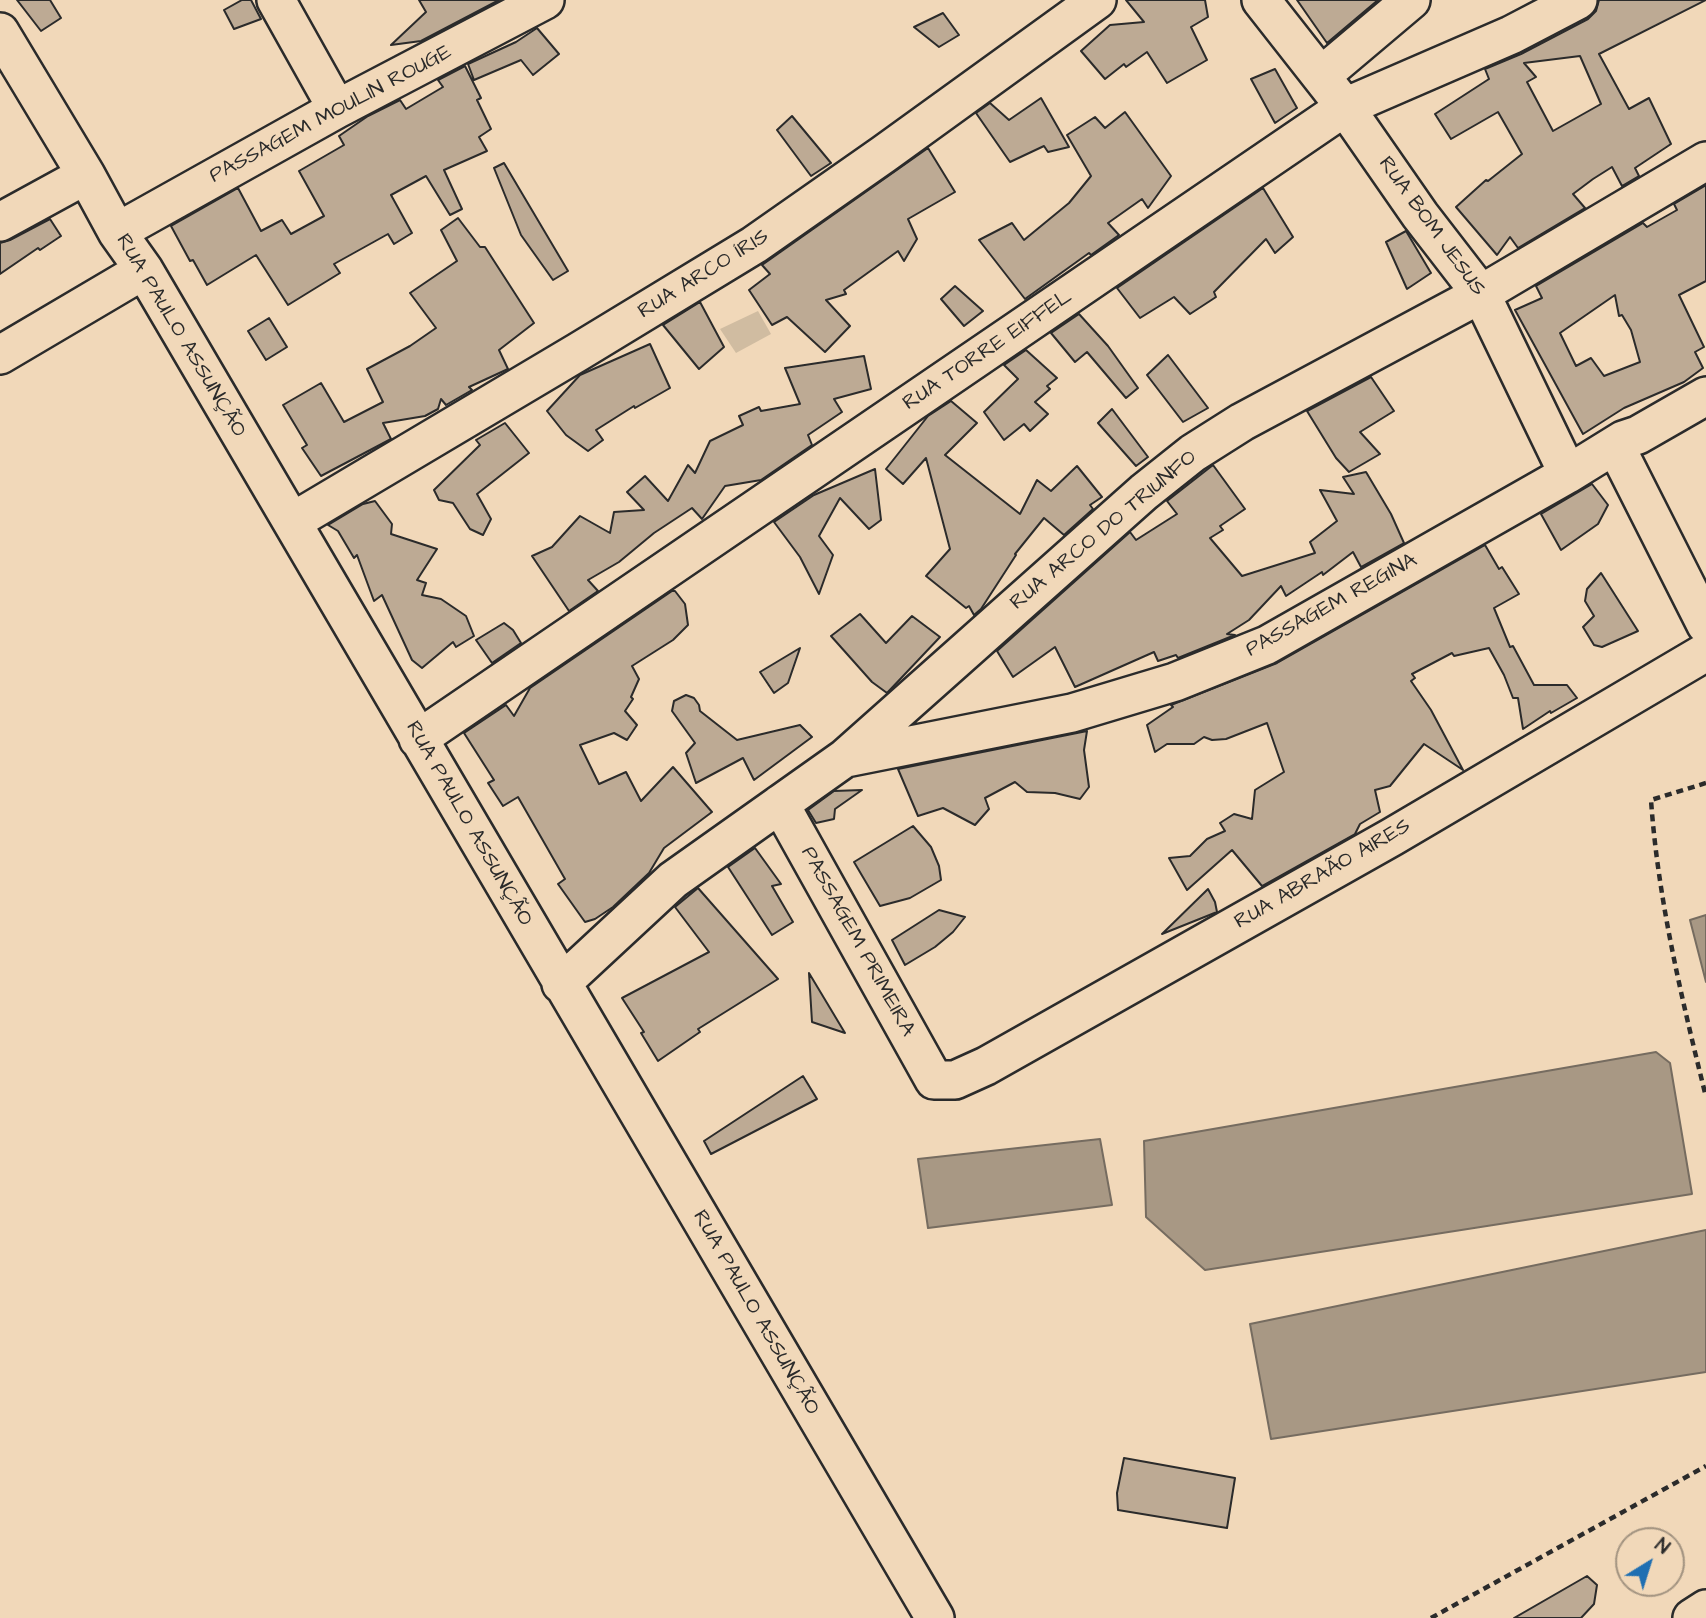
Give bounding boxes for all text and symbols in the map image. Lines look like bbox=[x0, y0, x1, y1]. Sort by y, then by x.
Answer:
street label: PASSAGEM MOULIN ROUGE bbox=[206, 40, 456, 190]
street label: RUA BOM JESUS bbox=[1372, 153, 1490, 301]
street label: RUA ARCO ÍRIS bbox=[634, 225, 774, 325]
street label: RUA PAULO ASSUNÇÃO bbox=[109, 230, 251, 442]
street label: RUA TORRE EIFFEL bbox=[899, 285, 1077, 417]
street label: RUA ARCO DO TRIUNFO bbox=[1006, 446, 1202, 616]
street label: PASSAGEM REGINA bbox=[1242, 548, 1422, 664]
street label: RUA PAULO ASSUNÇÃO bbox=[399, 717, 537, 931]
street label: RUA ABRAÃO AIRES bbox=[1231, 814, 1415, 936]
street label: PASSAGEM PRIMEIRA bbox=[794, 843, 920, 1041]
street label: RUA PAULO ASSUNÇÃO bbox=[686, 1206, 824, 1420]
north arrow bbox=[1615, 1527, 1685, 1597]
text: N bbox=[1649, 1532, 1675, 1561]

